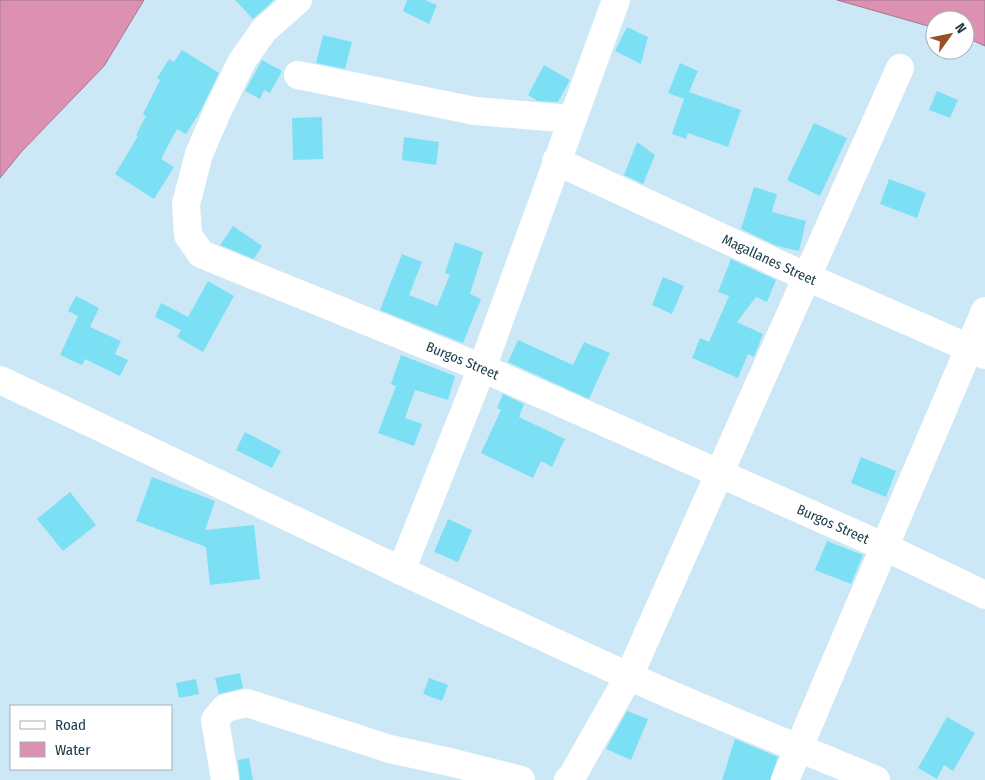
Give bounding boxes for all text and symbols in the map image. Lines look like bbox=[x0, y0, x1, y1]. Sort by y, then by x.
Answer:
north arrow bbox=[925, 10, 975, 60]
text: N bbox=[951, 20, 970, 36]
street label: Magallanes Street bbox=[719, 231, 819, 289]
street label: Burgos Street bbox=[424, 338, 502, 384]
street label: Burgos Street bbox=[794, 501, 872, 548]
legend bbox=[10, 705, 172, 770]
text: Road bbox=[55, 716, 86, 734]
text: Water bbox=[55, 741, 91, 759]

